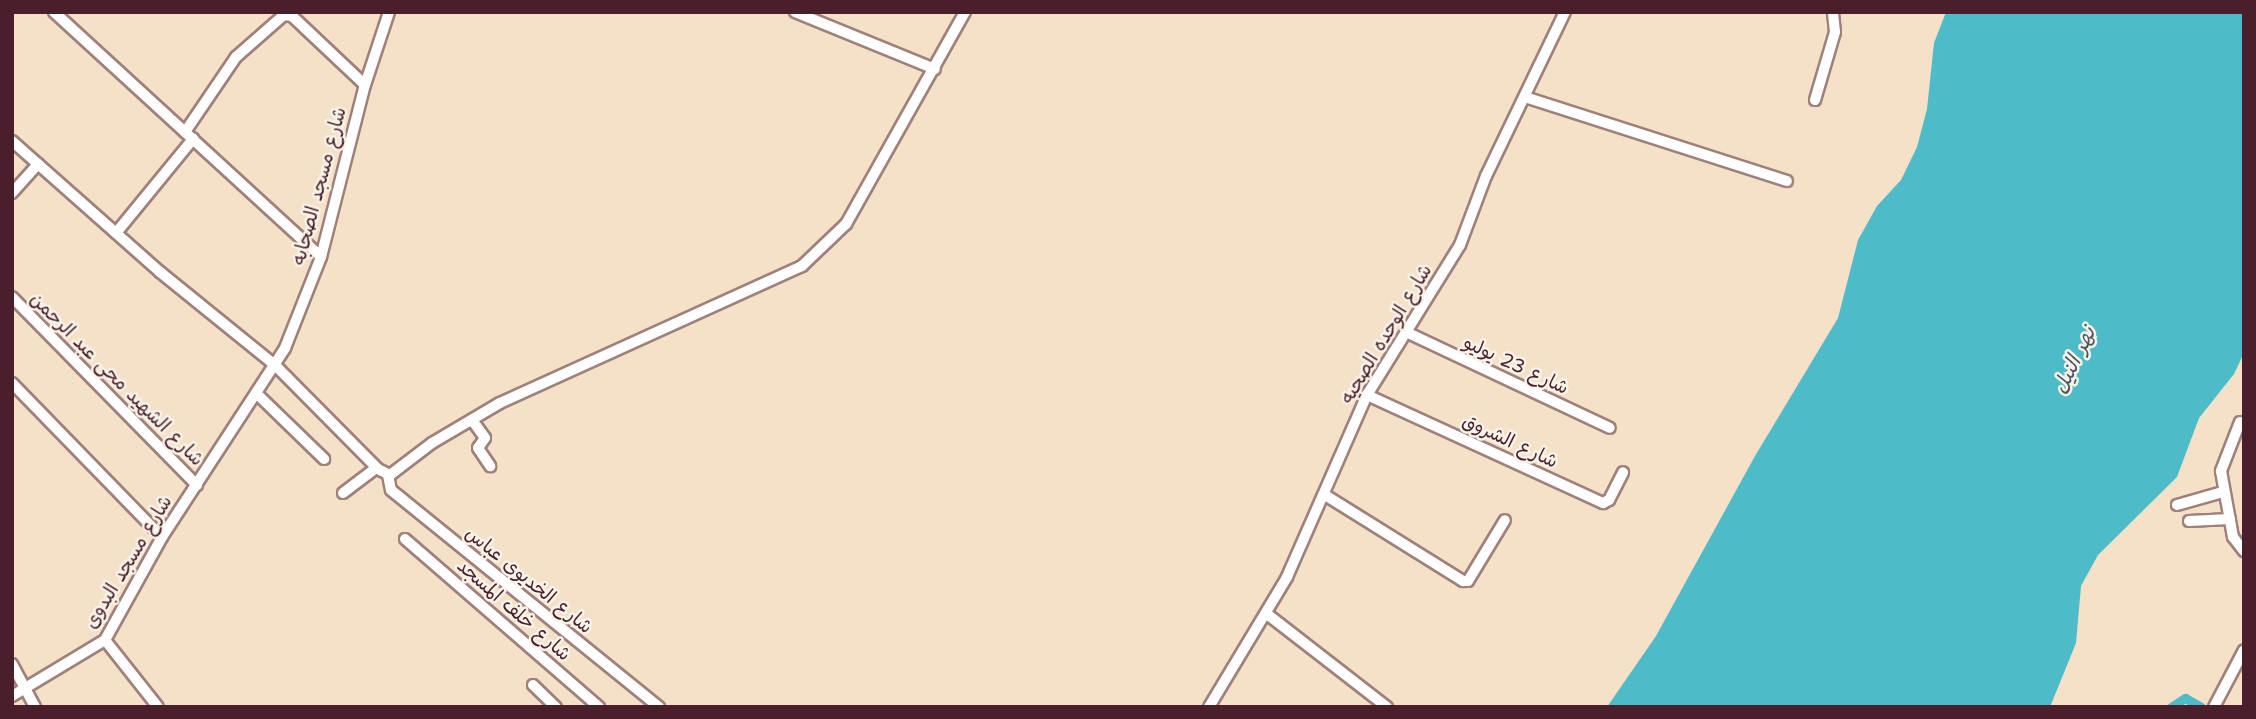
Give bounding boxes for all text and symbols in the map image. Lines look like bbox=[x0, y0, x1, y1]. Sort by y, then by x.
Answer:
street label: شارع مسجد الصحابه bbox=[287, 104, 351, 268]
street label: شارع الوحده الصحيه bbox=[1335, 260, 1437, 408]
street label: شارع الشهيد محى عبد الرحمن bbox=[25, 287, 209, 471]
water label: نهر النيل bbox=[2047, 322, 2101, 398]
street label: شارع 23 يوليو bbox=[1460, 331, 1572, 399]
street label: شارع الشروق bbox=[1459, 409, 1561, 473]
street label: شارع مسجد البدوى bbox=[79, 491, 177, 633]
street label: شارع الخديوى عباس bbox=[461, 522, 597, 638]
street label: شارع خلف المسجد bbox=[452, 554, 576, 666]

